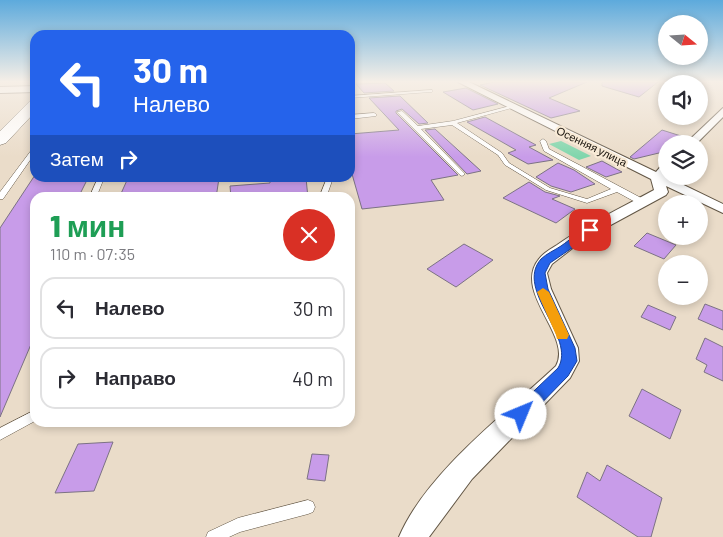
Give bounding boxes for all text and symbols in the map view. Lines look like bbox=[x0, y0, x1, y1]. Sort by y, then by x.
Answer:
north arrow bbox=[658, 15, 708, 65]
map controls bbox=[658, 15, 708, 305]
text: 30 m bbox=[133, 48, 208, 90]
icon: left bbox=[50, 50, 115, 115]
button: sound bbox=[658, 75, 708, 125]
text: Налево bbox=[133, 90, 210, 116]
street label: Осенняя улица bbox=[555, 123, 630, 169]
button: layers bbox=[658, 135, 708, 185]
icon: right bbox=[114, 145, 142, 173]
text: Затем bbox=[50, 147, 104, 170]
button: + bbox=[658, 195, 708, 245]
text: 1 мин bbox=[50, 207, 125, 243]
button: close bbox=[283, 209, 335, 261]
pin bbox=[569, 209, 611, 251]
icon: arrive bbox=[576, 216, 604, 244]
text: 110 m · 07:35 bbox=[50, 244, 135, 263]
button: − bbox=[658, 255, 708, 305]
icon: left bbox=[52, 294, 80, 322]
text: Налево bbox=[95, 296, 165, 319]
text: 30 m bbox=[293, 297, 333, 320]
icon: right bbox=[52, 364, 80, 392]
text: Направо bbox=[95, 366, 176, 389]
text: 40 m bbox=[292, 367, 333, 390]
position arrow bbox=[494, 387, 546, 439]

